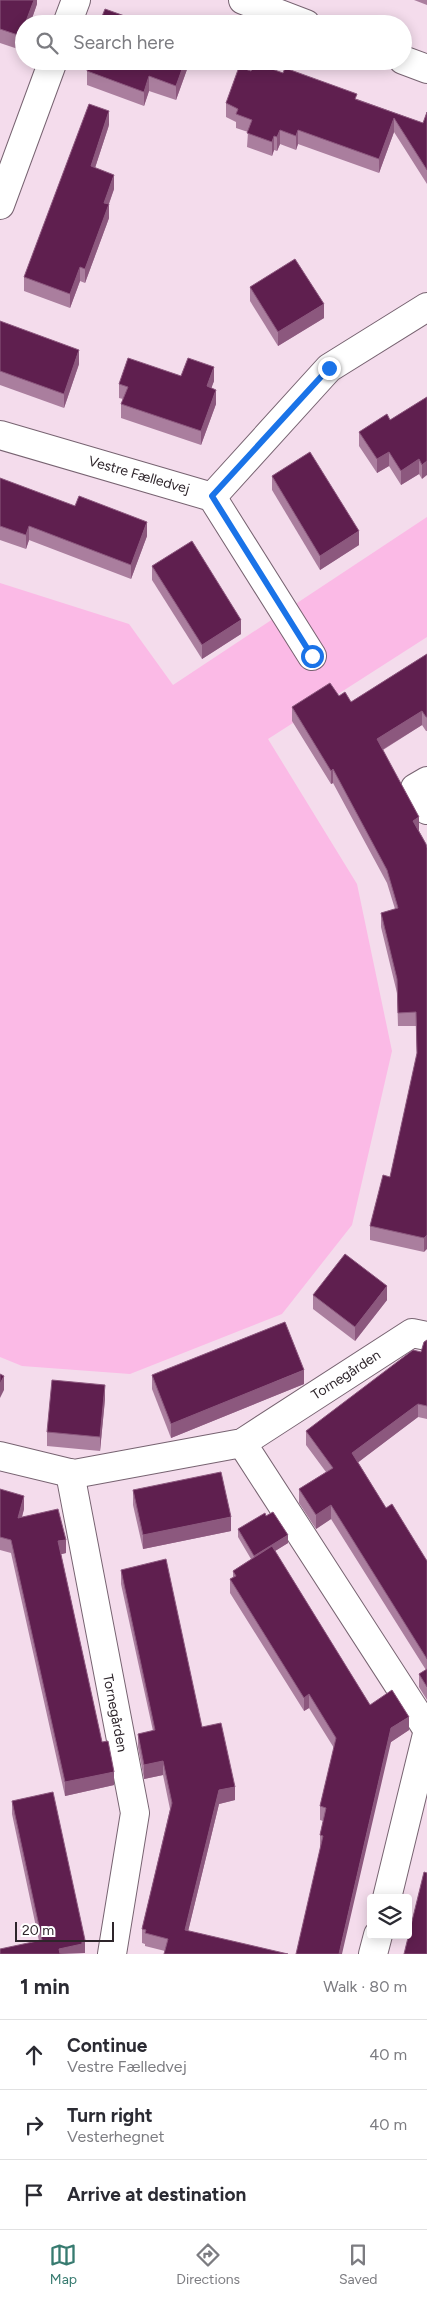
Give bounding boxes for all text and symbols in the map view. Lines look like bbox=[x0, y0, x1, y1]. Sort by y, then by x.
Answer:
search box bbox=[15, 15, 412, 70]
icon: search bbox=[33, 29, 61, 57]
text: Search here bbox=[73, 31, 175, 54]
route end bbox=[318, 357, 341, 380]
street label: Vestre Fælledvej bbox=[86, 452, 192, 498]
route start bbox=[301, 645, 324, 668]
street label: Tornegården bbox=[308, 1346, 384, 1404]
street label: Tornegården bbox=[99, 1673, 131, 1754]
map controls bbox=[367, 1894, 412, 1939]
button: layers bbox=[367, 1894, 412, 1939]
scale bar bbox=[15, 1919, 114, 1942]
text: 20 m bbox=[22, 1922, 54, 1939]
text: 1 min bbox=[20, 1974, 70, 1999]
text: Walk · 80 m bbox=[323, 1977, 407, 1996]
text: Continue bbox=[67, 2034, 147, 2057]
icon: ahead bbox=[20, 2041, 48, 2069]
text: 40 m bbox=[369, 2045, 407, 2064]
text: Vestre Fælledvej bbox=[67, 2057, 187, 2076]
text: Turn right bbox=[67, 2104, 153, 2127]
icon: right bbox=[20, 2111, 48, 2139]
text: 40 m bbox=[369, 2115, 407, 2134]
text: Vesterhegnet bbox=[67, 2127, 165, 2146]
icon: arrive bbox=[20, 2181, 48, 2209]
text: Arrive at destination bbox=[67, 2183, 246, 2206]
tab: Map bbox=[49, 2241, 77, 2288]
tab: Directions bbox=[176, 2241, 240, 2288]
tab: Saved bbox=[339, 2241, 378, 2288]

